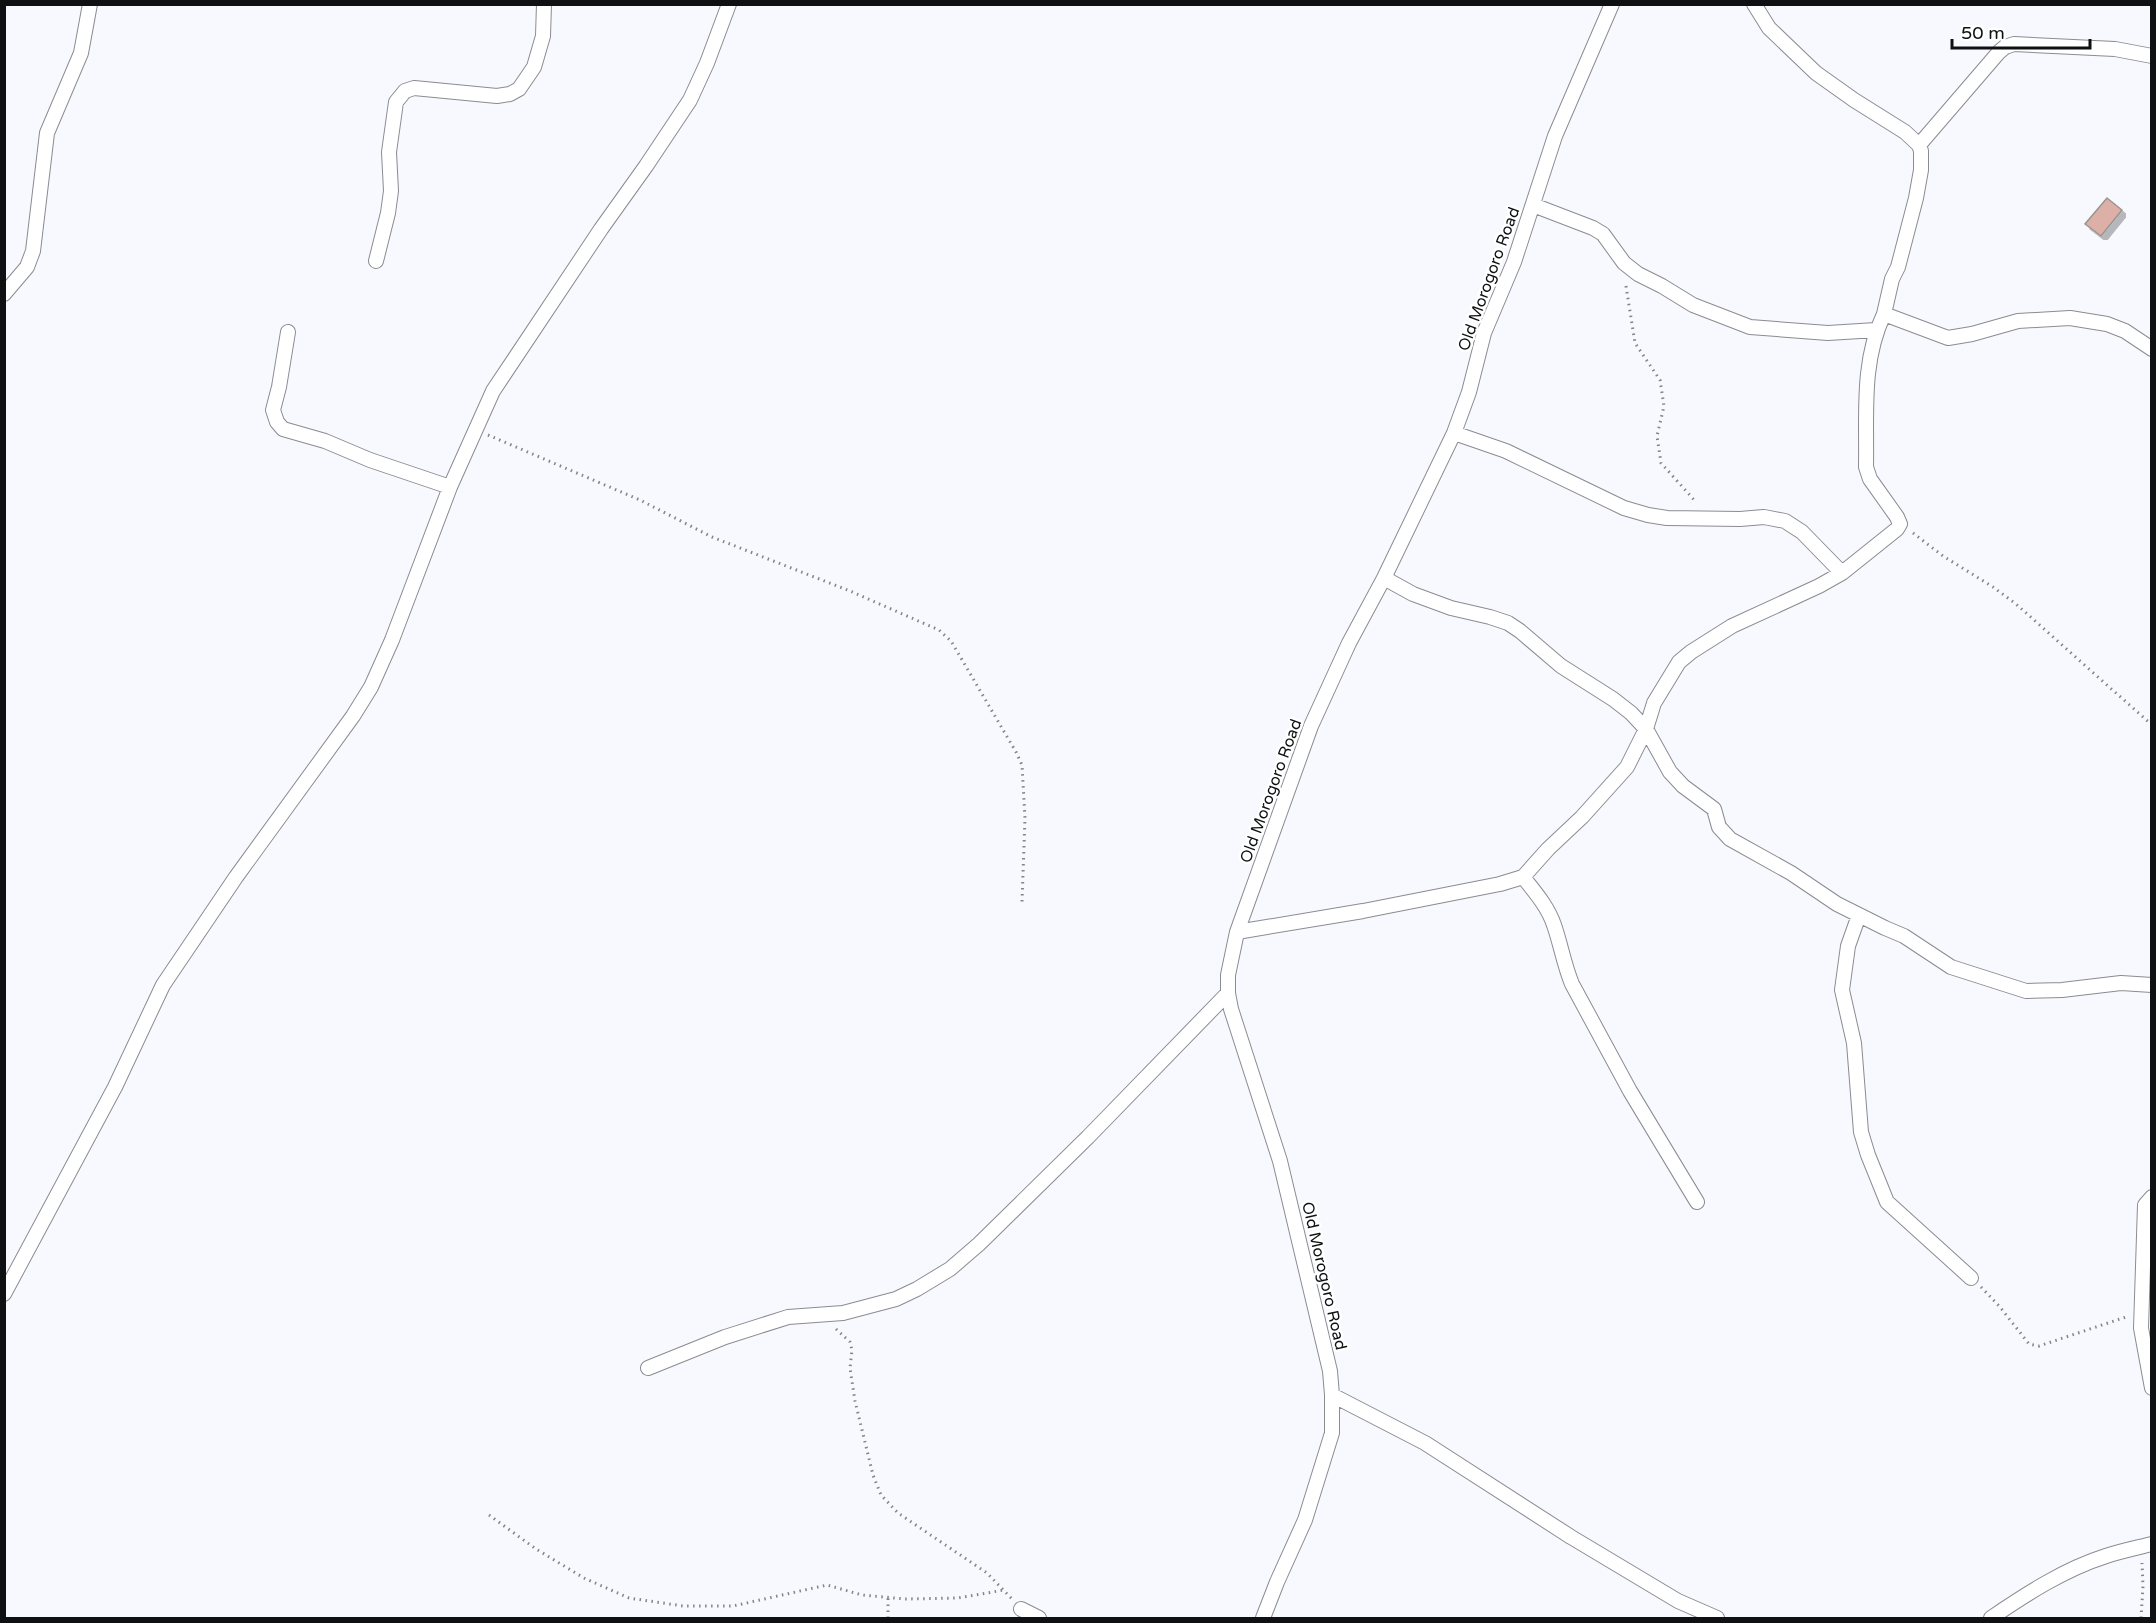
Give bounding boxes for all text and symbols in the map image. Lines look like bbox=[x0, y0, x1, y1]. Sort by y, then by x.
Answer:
scale bar bbox=[1952, 12, 2090, 50]
text: 50 m bbox=[1961, 22, 2005, 44]
street label: Old Morogoro Road bbox=[1454, 204, 1524, 354]
street label: Old Morogoro Road bbox=[1236, 716, 1306, 866]
street label: Old Morogoro Road bbox=[1297, 1200, 1351, 1352]

